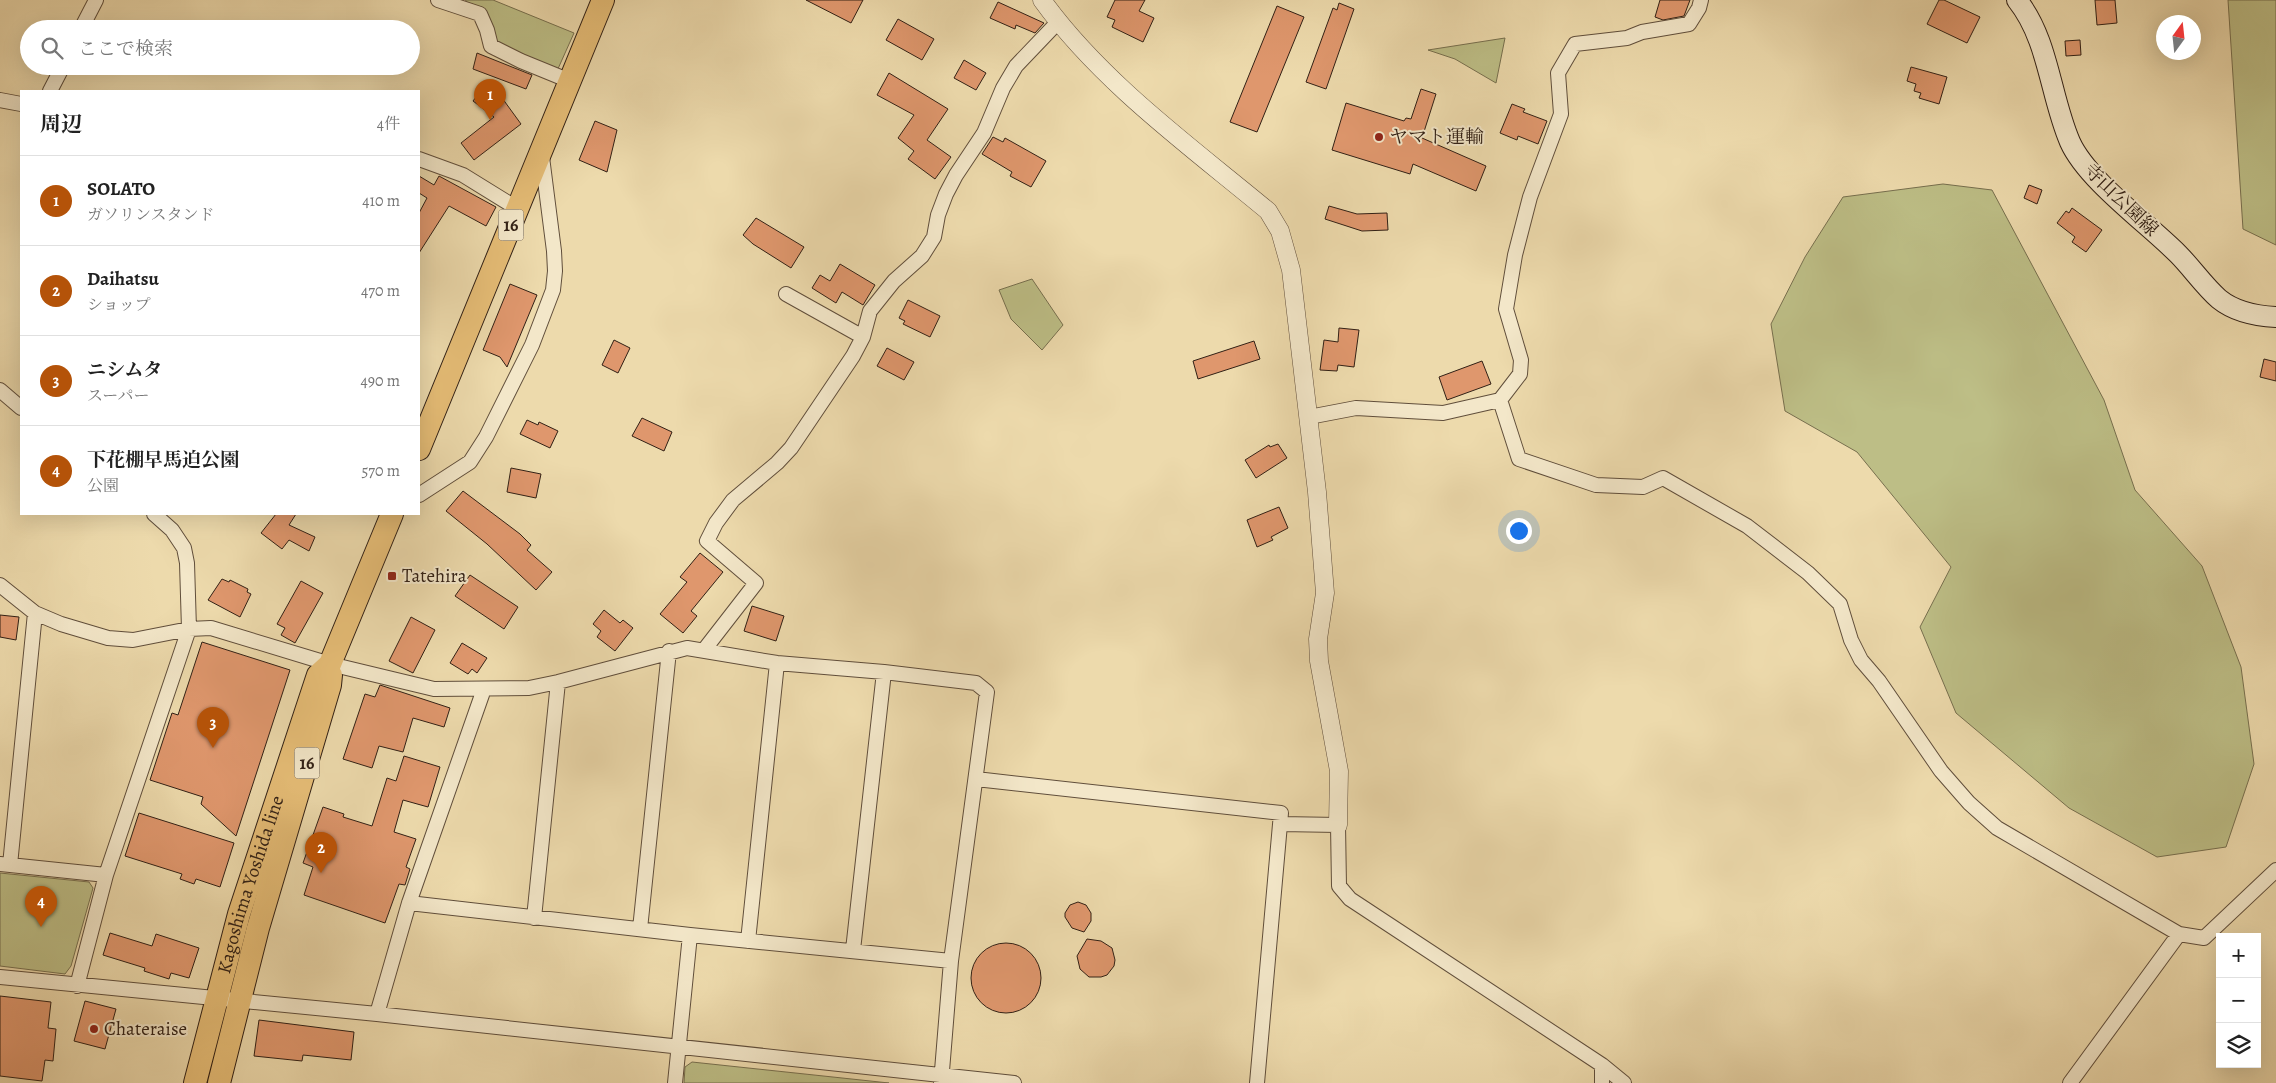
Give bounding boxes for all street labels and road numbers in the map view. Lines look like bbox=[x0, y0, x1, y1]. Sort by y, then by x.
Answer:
street label: 寺山公園線 bbox=[2078, 158, 2164, 242]
road number: 16 bbox=[498, 210, 524, 240]
road number: 16 bbox=[294, 748, 320, 778]
street label: Kagoshima Yoshida line bbox=[211, 792, 290, 976]

